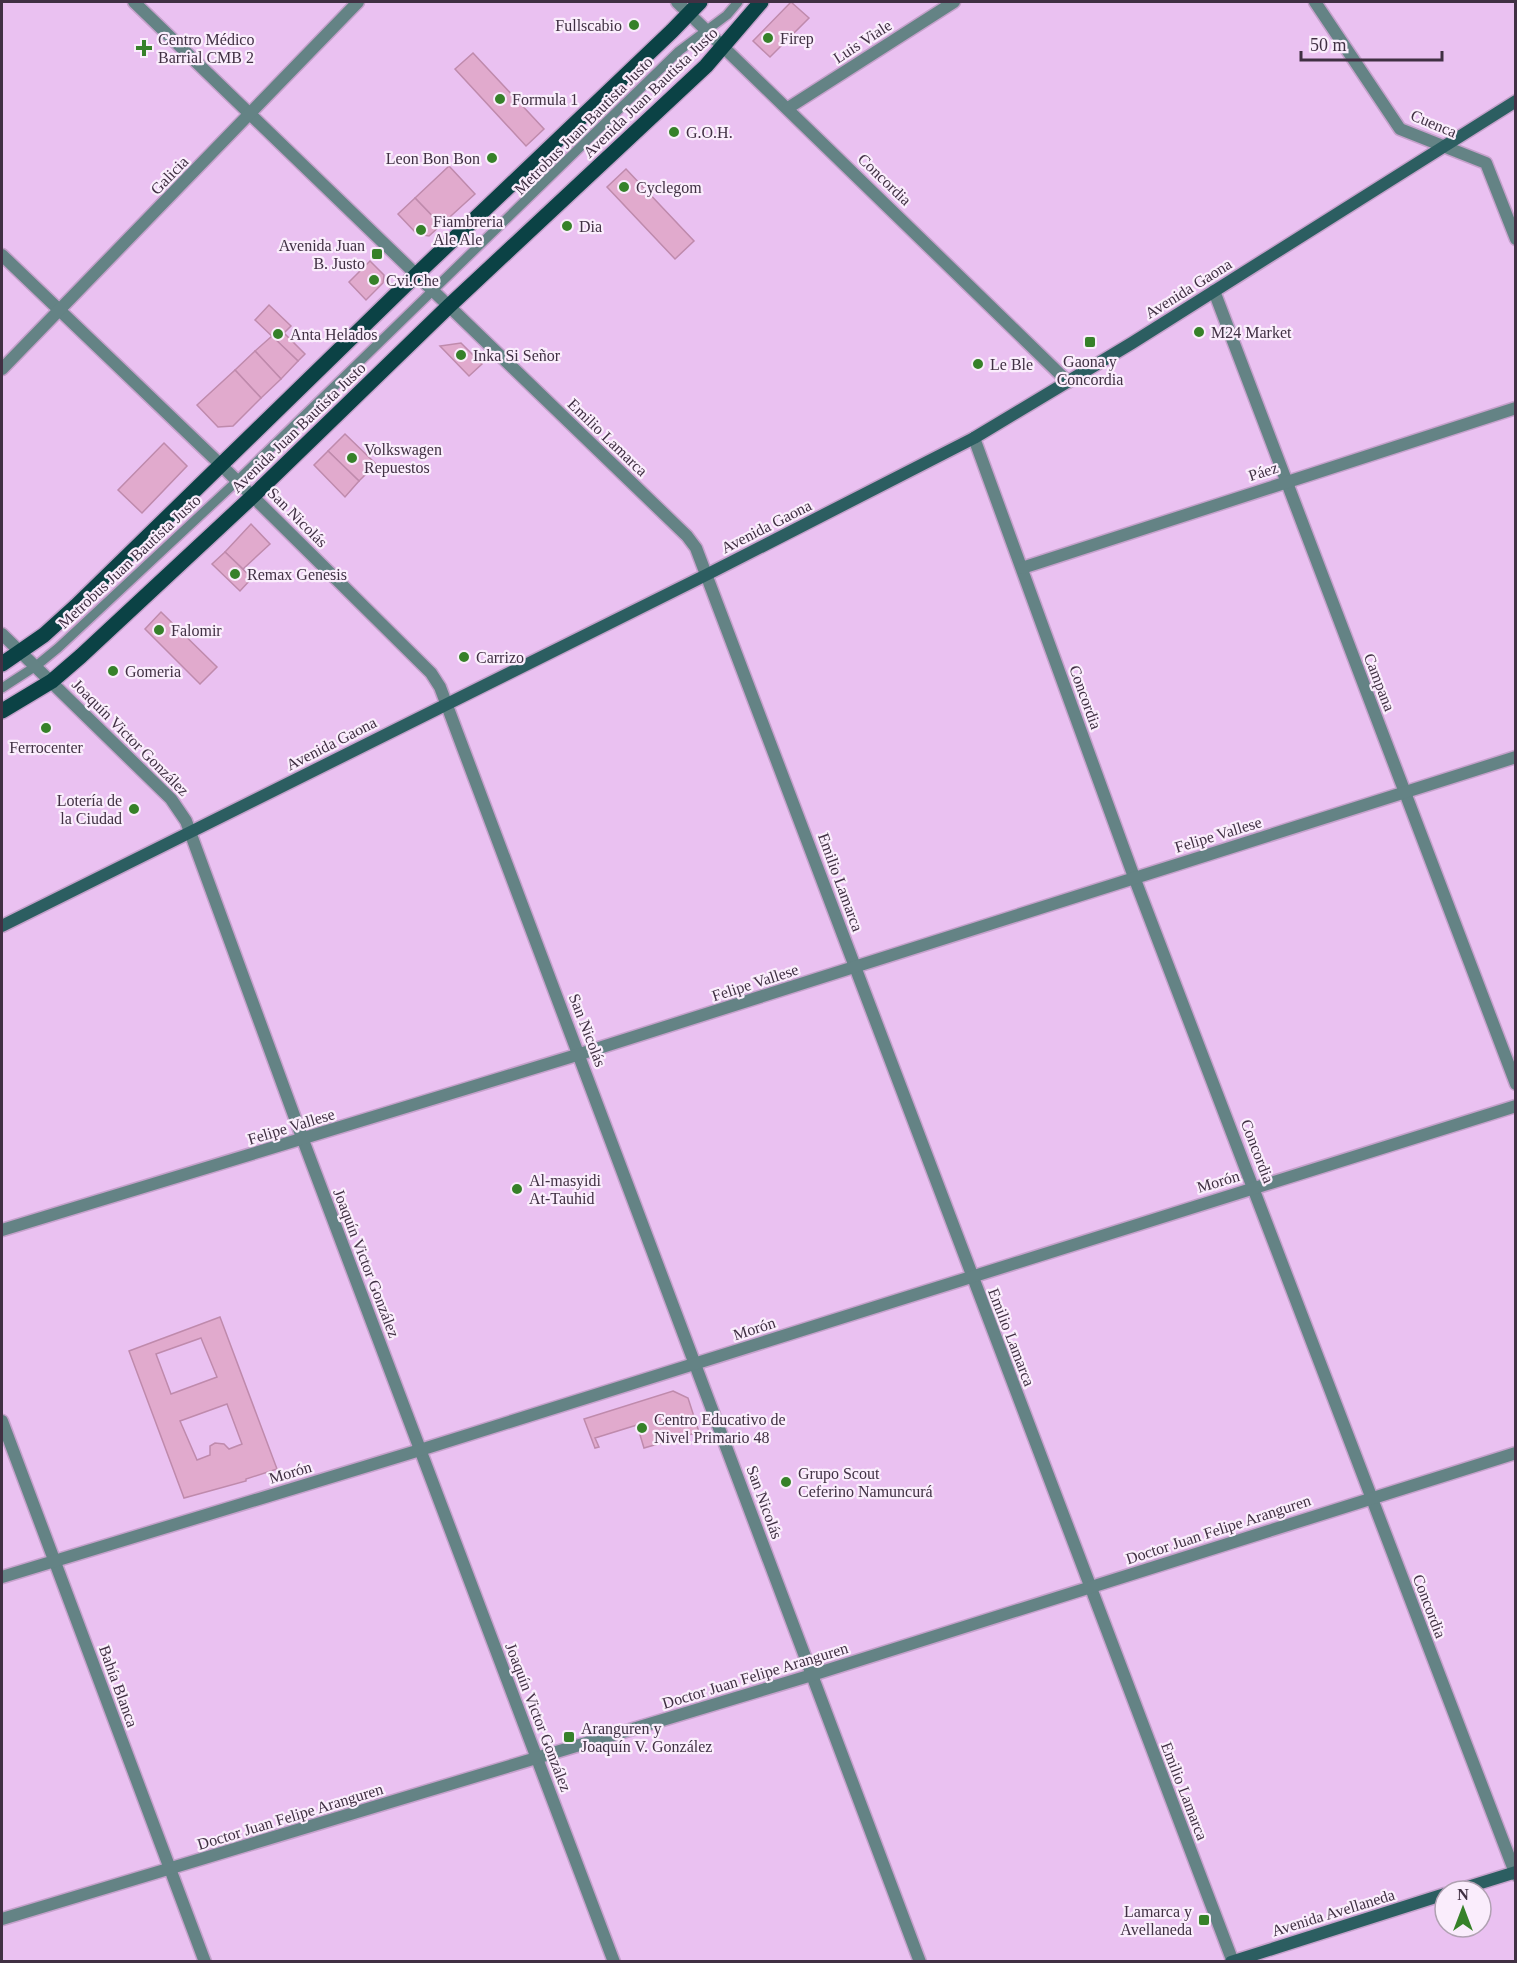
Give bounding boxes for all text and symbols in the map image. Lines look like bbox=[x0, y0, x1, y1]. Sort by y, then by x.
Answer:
street label: Luis Viale bbox=[830, 16, 895, 66]
place label: Fullscabio bbox=[555, 17, 622, 34]
marker: Fullscabio bbox=[627, 18, 641, 32]
street label: Avenida Juan Bautista Justo bbox=[580, 24, 721, 161]
scale bar bbox=[1301, 24, 1442, 62]
place label: Firep bbox=[780, 30, 814, 48]
place label: Centro Médico Barrial CMB 2 bbox=[158, 31, 254, 66]
marker: Firep bbox=[761, 31, 775, 45]
text: 50 m bbox=[1310, 35, 1347, 55]
marker: Centro Médico Barrial CMB 2 bbox=[135, 39, 153, 57]
street label: Metrobus Juan Bautista Justo bbox=[511, 53, 656, 198]
place label: Formula 1 bbox=[512, 91, 578, 108]
marker: Formula 1 bbox=[493, 92, 507, 106]
street label: Cuenca bbox=[1408, 106, 1459, 141]
place label: G.O.H. bbox=[686, 124, 733, 141]
marker: G.O.H. bbox=[667, 125, 681, 139]
place label: Leon Bon Bon bbox=[386, 150, 480, 167]
street label: Concordia bbox=[855, 150, 915, 209]
marker: Leon Bon Bon bbox=[485, 151, 499, 165]
street label: Galicia bbox=[147, 153, 192, 198]
place label: Cyclegom bbox=[636, 179, 702, 197]
marker: Cyclegom bbox=[617, 180, 631, 194]
place label: Fiambreria Ale Ale bbox=[433, 213, 503, 248]
place label: Dia bbox=[579, 218, 602, 235]
marker: Dia bbox=[560, 219, 574, 233]
marker: Fiambreria Ale Ale bbox=[414, 223, 428, 237]
place label: Avenida Juan B. Justo bbox=[279, 237, 365, 272]
marker: Avenida Juan B. Justo bbox=[370, 247, 384, 261]
street label: Avenida Gaona bbox=[1142, 255, 1235, 322]
place label: Cvi.Che bbox=[386, 272, 439, 289]
marker: Cvi.Che bbox=[367, 273, 381, 287]
place label: M24 Market bbox=[1211, 324, 1292, 341]
marker: M24 Market bbox=[1192, 325, 1206, 339]
place label: Anta Helados bbox=[290, 326, 378, 343]
marker: Anta Helados bbox=[271, 327, 285, 341]
marker: Gaona y Concordia bbox=[1083, 335, 1097, 349]
place label: Inka Si Señor bbox=[473, 347, 561, 364]
marker: Inka Si Señor bbox=[454, 348, 468, 362]
place label: Gaona y Concordia bbox=[1057, 353, 1123, 388]
place label: Le Ble bbox=[990, 356, 1033, 373]
marker: Le Ble bbox=[971, 357, 985, 371]
street label: Avenida Juan Bautista Justo bbox=[228, 359, 369, 496]
street label: Emilio Lamarca bbox=[565, 395, 651, 479]
place label: Volkswagen Repuestos bbox=[364, 441, 442, 477]
marker: Volkswagen Repuestos bbox=[345, 451, 359, 465]
street label: Páez bbox=[1246, 459, 1280, 484]
street label: San Nicolás bbox=[264, 484, 331, 551]
street label: Metrobus Juan Bautista Justo bbox=[55, 491, 204, 632]
street label: Avenida Gaona bbox=[718, 496, 814, 556]
place label: Remax Genesis bbox=[247, 566, 347, 583]
marker: Remax Genesis bbox=[228, 567, 242, 581]
place label: Falomir bbox=[171, 622, 222, 639]
marker: Falomir bbox=[152, 623, 166, 637]
place label: Carrizo bbox=[476, 649, 524, 666]
marker: Carrizo bbox=[457, 650, 471, 664]
street label: Campana bbox=[1360, 651, 1398, 714]
place label: Gomeria bbox=[125, 663, 181, 680]
street label: Concordia bbox=[1066, 663, 1105, 731]
marker: Gomeria bbox=[106, 664, 120, 678]
street label: Joaquín Victor González bbox=[68, 676, 192, 800]
street label: Avenida Gaona bbox=[283, 713, 379, 773]
marker: Ferrocenter bbox=[39, 721, 53, 735]
place label: Ferrocenter bbox=[9, 739, 84, 756]
place label: Lotería de la Ciudad bbox=[57, 792, 122, 827]
marker: Lotería de la Ciudad bbox=[127, 802, 141, 816]
street label: Felipe Vallese bbox=[1173, 813, 1264, 857]
street label: Emilio Lamarca bbox=[815, 831, 866, 934]
street label: Felipe Vallese bbox=[710, 961, 801, 1005]
street label: San Nicolás bbox=[566, 991, 609, 1069]
street label: Felipe Vallese bbox=[246, 1105, 337, 1149]
street label: Concordia bbox=[1238, 1117, 1277, 1185]
street label: Morón bbox=[1195, 1167, 1241, 1196]
place label: Al-masyidi At-Tauhid bbox=[529, 1172, 602, 1207]
marker: Al-masyidi At-Tauhid bbox=[510, 1182, 524, 1196]
street label: Joaquín Victor González bbox=[329, 1186, 403, 1340]
street label: Emilio Lamarca bbox=[985, 1286, 1038, 1389]
street label: Morón bbox=[731, 1314, 777, 1343]
place label: Centro Educativo de Nivel Primario 48 bbox=[654, 1411, 786, 1446]
marker: Centro Educativo de Nivel Primario 48 bbox=[635, 1421, 649, 1435]
street label: Morón bbox=[267, 1458, 313, 1487]
street label: San Nicolás bbox=[743, 1463, 786, 1541]
place label: Grupo Scout Ceferino Namuncurá bbox=[798, 1465, 933, 1500]
marker: Grupo Scout Ceferino Namuncurá bbox=[779, 1475, 793, 1489]
street label: Doctor Juan Felipe Aranguren bbox=[1124, 1492, 1313, 1568]
street label: Concordia bbox=[1410, 1572, 1449, 1640]
street label: Doctor Juan Felipe Aranguren bbox=[660, 1639, 850, 1713]
street label: Joaquín Victor González bbox=[501, 1640, 575, 1794]
street label: Bahía Blanca bbox=[96, 1643, 141, 1729]
place label: Aranguren y Joaquín V. González bbox=[581, 1720, 712, 1756]
marker: Aranguren y Joaquín V. González bbox=[562, 1730, 576, 1744]
street label: Emilio Lamarca bbox=[1158, 1740, 1211, 1843]
street label: Doctor Juan Felipe Aranguren bbox=[195, 1780, 385, 1854]
north arrow bbox=[1433, 1879, 1493, 1939]
street label: Avenida Avellaneda bbox=[1270, 1886, 1397, 1939]
text: N bbox=[1457, 1886, 1469, 1903]
place label: Lamarca y Avellaneda bbox=[1120, 1903, 1192, 1938]
marker: Lamarca y Avellaneda bbox=[1197, 1913, 1211, 1927]

